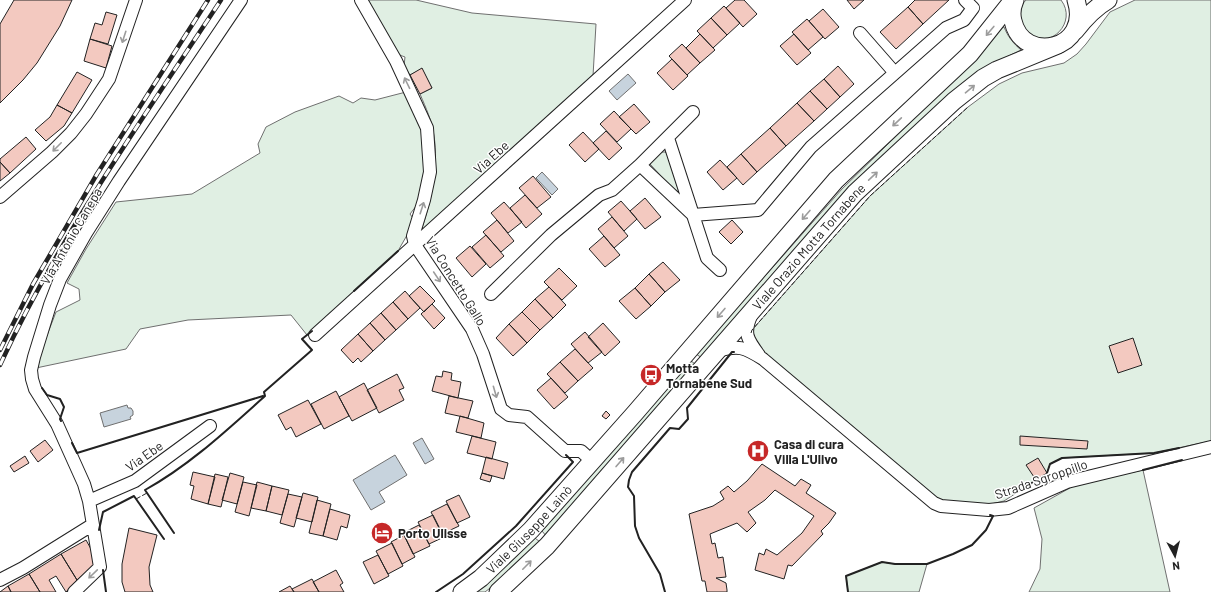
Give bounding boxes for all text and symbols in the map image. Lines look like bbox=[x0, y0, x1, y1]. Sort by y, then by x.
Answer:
one-way arrow bbox=[985, 26, 994, 36]
one-way arrow bbox=[119, 31, 127, 43]
one-way arrow bbox=[403, 78, 410, 90]
one-way arrow bbox=[964, 84, 975, 93]
one-way arrow bbox=[892, 118, 902, 127]
street label: Via Ebe bbox=[470, 137, 512, 177]
one-way arrow bbox=[52, 142, 62, 152]
one-way arrow bbox=[868, 171, 878, 181]
street label: Viale Orazio Motta Tornabene bbox=[749, 180, 869, 313]
street label: Via Antonio Canepa bbox=[37, 185, 105, 287]
one-way arrow bbox=[419, 201, 426, 214]
one-way arrow bbox=[802, 209, 811, 219]
street label: Via Concetto Gallo bbox=[422, 233, 490, 329]
one-way arrow bbox=[433, 271, 441, 282]
one-way arrow bbox=[717, 308, 726, 318]
place label: Motta Tornabene Sud bbox=[666, 360, 752, 391]
bus stop icon: Motta Tornabene Sud bbox=[638, 362, 664, 388]
one-way arrow bbox=[492, 386, 499, 399]
place label: Casa di cura Villa L'Ulivo bbox=[774, 436, 844, 467]
street label: Via Ebe bbox=[122, 437, 166, 475]
hospital icon: Casa di cura Villa L'Ulivo bbox=[745, 438, 771, 464]
street label: Strada Sgroppillo bbox=[993, 456, 1089, 502]
one-way arrow bbox=[616, 457, 625, 467]
street label: Viale Giuseppe Lainò bbox=[483, 482, 575, 577]
hotel icon: Porto Ulisse bbox=[369, 520, 395, 546]
place label: Porto Ulisse bbox=[398, 525, 467, 541]
north arrow bbox=[1155, 536, 1195, 576]
one-way arrow bbox=[522, 560, 532, 570]
text: N bbox=[1172, 560, 1181, 573]
one-way arrow bbox=[88, 569, 98, 579]

